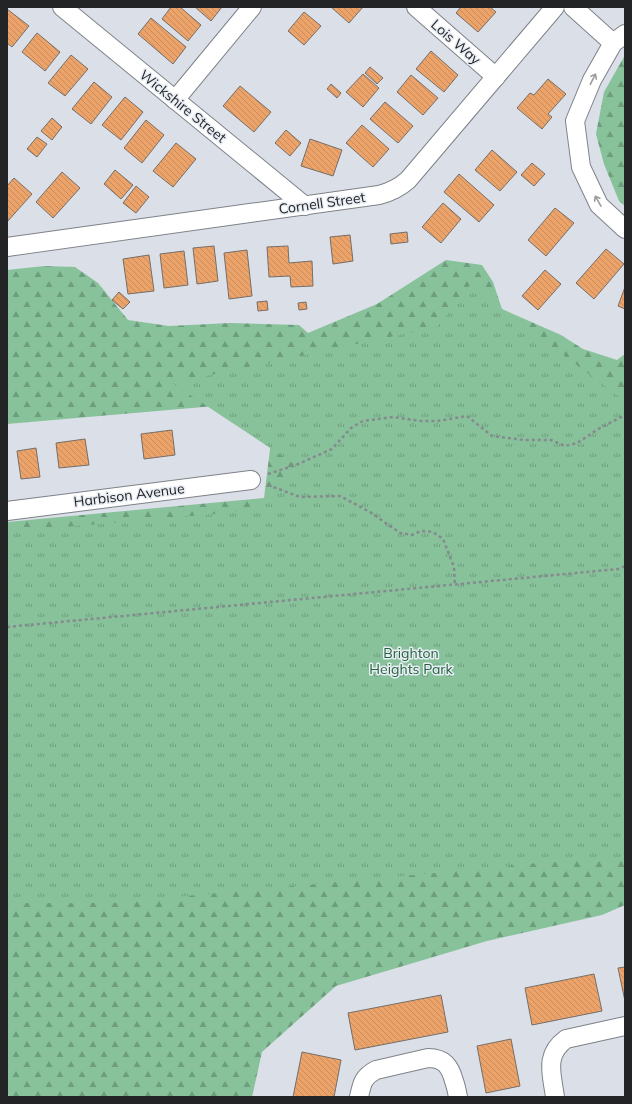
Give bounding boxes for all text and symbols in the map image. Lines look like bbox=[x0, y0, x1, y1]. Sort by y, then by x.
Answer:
street label: Lois Way bbox=[427, 16, 485, 69]
street label: Wickshire Street bbox=[136, 66, 230, 147]
one-way arrow bbox=[590, 73, 597, 85]
street label: Cornell Street bbox=[278, 188, 366, 218]
one-way arrow bbox=[593, 195, 601, 207]
street label: Harbison Avenue bbox=[73, 479, 185, 511]
park label: Brighton Heights Park bbox=[369, 644, 453, 678]

